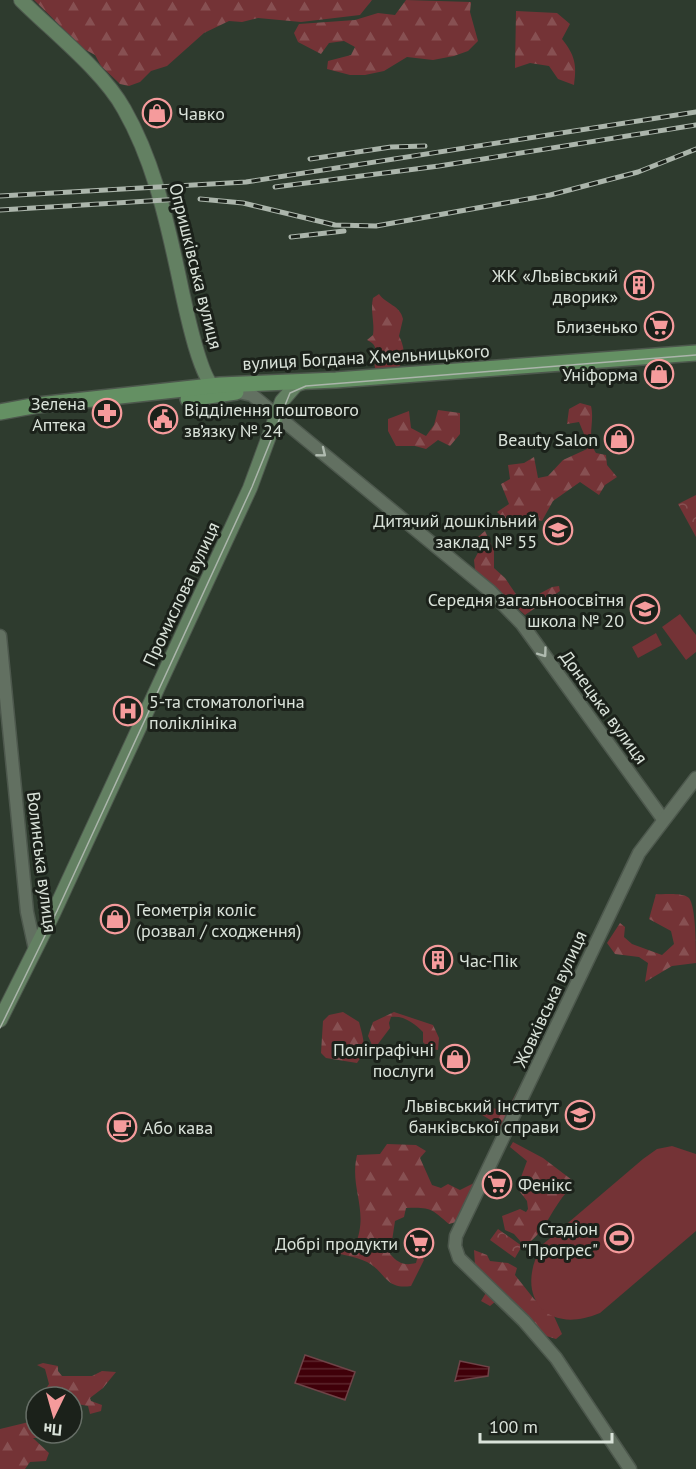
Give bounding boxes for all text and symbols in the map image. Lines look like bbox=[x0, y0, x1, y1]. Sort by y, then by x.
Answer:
shop icon: Чавко bbox=[141, 97, 173, 129]
place label: Чавко bbox=[178, 102, 225, 125]
street label: Опришківська вулиця bbox=[164, 181, 228, 351]
place label: ЖК «Львівський дворик» bbox=[491, 264, 618, 308]
building icon: ЖК «Львівський дворик» bbox=[623, 269, 655, 301]
supermarket icon: Близенько bbox=[643, 310, 675, 342]
place label: Близенько bbox=[556, 315, 638, 338]
street label: вулиця Богдана Хмельницького bbox=[242, 339, 490, 375]
shop icon: Уніформа bbox=[643, 358, 675, 390]
place label: Уніформа bbox=[562, 363, 638, 386]
place label: Зелена Аптека bbox=[31, 392, 86, 436]
pharmacy icon: Зелена Аптека bbox=[91, 397, 123, 429]
place label: Відділення поштового зв’язку № 24 bbox=[184, 398, 359, 442]
public building icon: Відділення поштового зв’язку № 24 bbox=[147, 403, 179, 435]
shop icon: Beauty Salon bbox=[603, 423, 635, 455]
place label: Beauty Salon bbox=[498, 428, 598, 451]
one-way arrow bbox=[315, 446, 326, 457]
place label: Дитячий дошкільний заклад № 55 bbox=[373, 509, 537, 553]
school or university icon: Дитячий дошкільний заклад № 55 bbox=[542, 514, 574, 546]
street label: Промислова вулиця bbox=[137, 518, 225, 670]
place label: Середня загальноосвітня школа № 20 bbox=[428, 588, 624, 632]
school or university icon: Середня загальноосвітня школа № 20 bbox=[629, 593, 661, 625]
street label: Донецька вулиця bbox=[555, 646, 653, 768]
one-way arrow bbox=[536, 647, 547, 658]
place label: 5-та стоматологічна поліклініка bbox=[149, 690, 305, 734]
hospital icon: 5-та стоматологічна поліклініка bbox=[112, 695, 144, 727]
street label: Волинська вулиця bbox=[22, 790, 62, 934]
place label: Геометрія коліс (розвал / сходження) bbox=[136, 898, 301, 942]
shop icon: Геометрія коліс (розвал / сходження) bbox=[99, 903, 131, 935]
street label: Жовківська вулиця bbox=[508, 927, 592, 1072]
building icon: Час-Пік bbox=[422, 944, 454, 976]
place label: Час-Пік bbox=[459, 949, 518, 972]
place label: Поліграфічні послуги bbox=[333, 1038, 434, 1082]
shop icon: Поліграфічні послуги bbox=[439, 1043, 471, 1075]
place label: Львівський інститут банківської справи bbox=[404, 1094, 560, 1138]
school or university icon: Львівський інститут банківської справи bbox=[564, 1099, 596, 1131]
cafe icon: Або кава bbox=[106, 1111, 138, 1143]
place label: Або кава bbox=[143, 1116, 213, 1139]
supermarket icon: Фенікс bbox=[481, 1168, 513, 1200]
place label: Фенікс bbox=[518, 1173, 572, 1196]
place label: Стадіон "Прогрес" bbox=[521, 1217, 598, 1261]
sports icon: Стадіон "Прогрес" bbox=[603, 1222, 635, 1254]
supermarket icon: Добрі продукти bbox=[403, 1227, 435, 1259]
place label: Добрі продукти bbox=[275, 1232, 398, 1255]
north arrow bbox=[24, 1385, 84, 1445]
scale bar bbox=[480, 1406, 612, 1444]
text: 100 m bbox=[489, 1415, 538, 1438]
text: Пн bbox=[42, 1419, 63, 1441]

